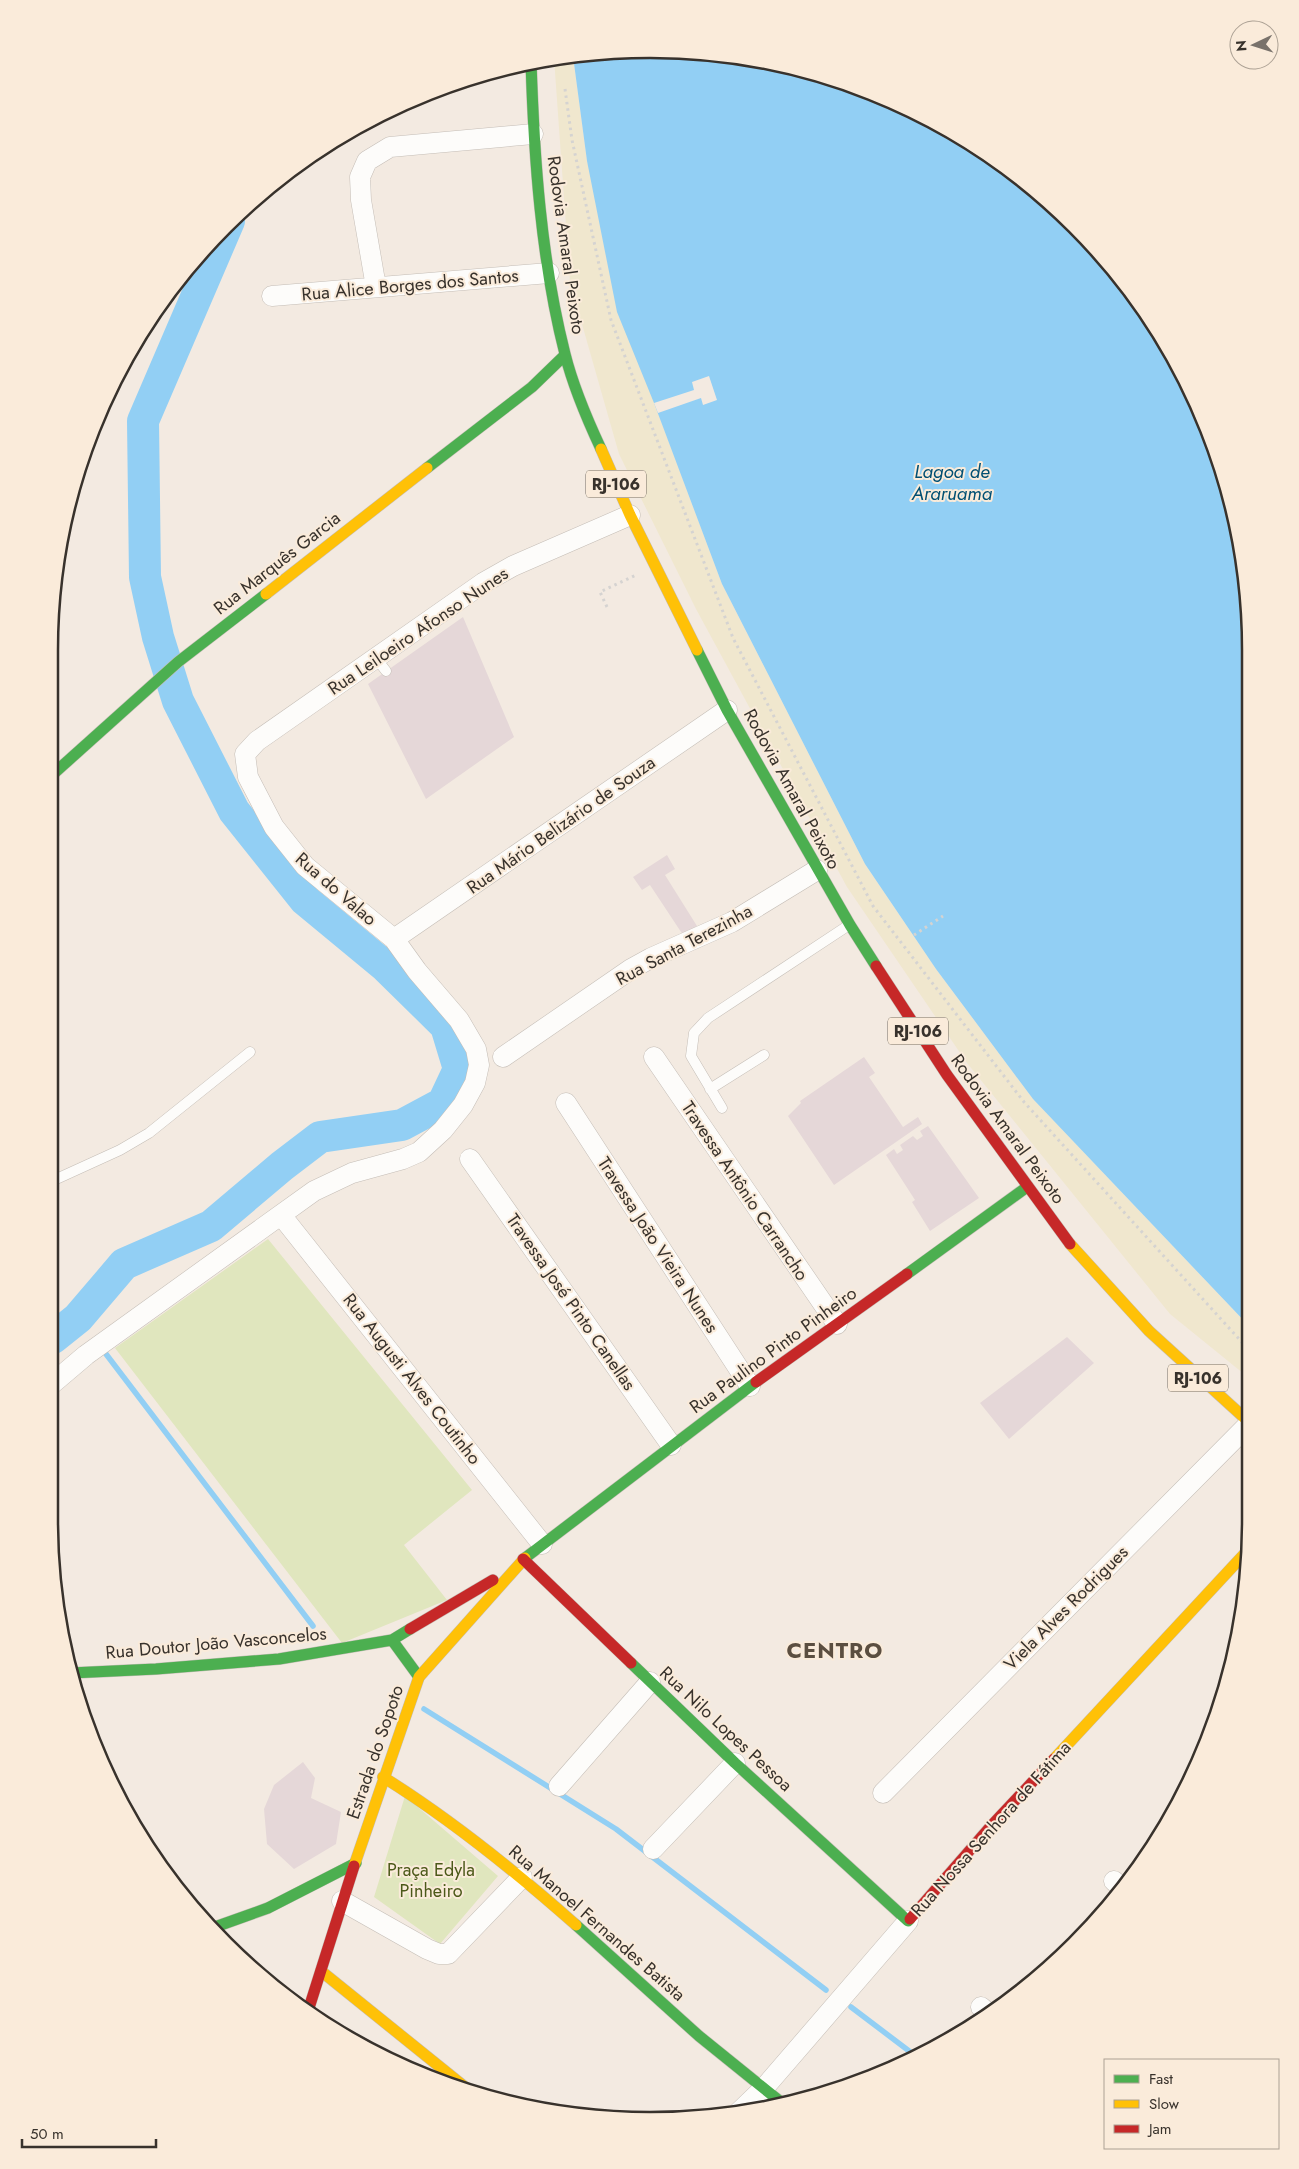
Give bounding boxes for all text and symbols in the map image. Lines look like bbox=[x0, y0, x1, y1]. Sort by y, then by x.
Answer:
north arrow bbox=[1229, 20, 1279, 70]
text: N bbox=[1231, 40, 1251, 52]
street label: Rodovia Amaral Peixoto bbox=[541, 154, 591, 336]
street label: Rua Alice Borges dos Santos bbox=[300, 263, 520, 307]
water label: Lagoa de Araruama bbox=[911, 458, 993, 507]
road number: RJ-106 bbox=[586, 470, 646, 498]
street label: Rua Marquês Garcia bbox=[208, 505, 346, 621]
street label: Rua Leiloeiro Afonso Nunes bbox=[322, 561, 514, 701]
street label: Rodovia Amaral Peixoto bbox=[737, 704, 847, 874]
street label: Rua Mário Belizário de Souza bbox=[461, 750, 661, 900]
street label: Rua do Valao bbox=[290, 846, 383, 932]
street label: Rua Santa Terezinha bbox=[611, 898, 757, 992]
road number: RJ-106 bbox=[888, 1018, 948, 1044]
street label: Rodovia Amaral Peixoto bbox=[945, 1049, 1071, 1210]
street label: Travessa Antônio Carrancho bbox=[675, 1096, 815, 1286]
street label: Travessa João Vieira Nunes bbox=[591, 1152, 725, 1338]
street label: Travessa José Pinto Canellas bbox=[500, 1208, 642, 1396]
street label: Rua Paulino Pinto Pinheiro bbox=[684, 1280, 862, 1420]
street label: Rua Augusti Alves Coutinho bbox=[337, 1288, 487, 1470]
road number: RJ-106 bbox=[1168, 1365, 1228, 1392]
street label: Viela Alves Rodrigues bbox=[998, 1540, 1134, 1676]
street label: Rua Doutor João Vasconcelos bbox=[104, 1620, 328, 1666]
district label: CENTRO bbox=[787, 1634, 883, 1666]
street label: Rua Nilo Lopes Pessoa bbox=[654, 1660, 798, 1798]
street label: Estrada do Sopoto bbox=[340, 1681, 410, 1822]
street label: Rua Nossa Senhora de Fátima bbox=[905, 1735, 1077, 1923]
street label: Rua Manoel Fernandes Batista bbox=[503, 1839, 691, 2007]
park label: Praça Edyla Pinheiro bbox=[387, 1857, 475, 1904]
legend bbox=[1104, 2059, 1279, 2149]
text: Fast bbox=[1149, 2068, 1173, 2090]
text: Slow bbox=[1149, 2093, 1180, 2115]
scale bar bbox=[22, 2116, 156, 2148]
text: Jam bbox=[1147, 2118, 1172, 2140]
text: 50 m bbox=[30, 2123, 64, 2145]

